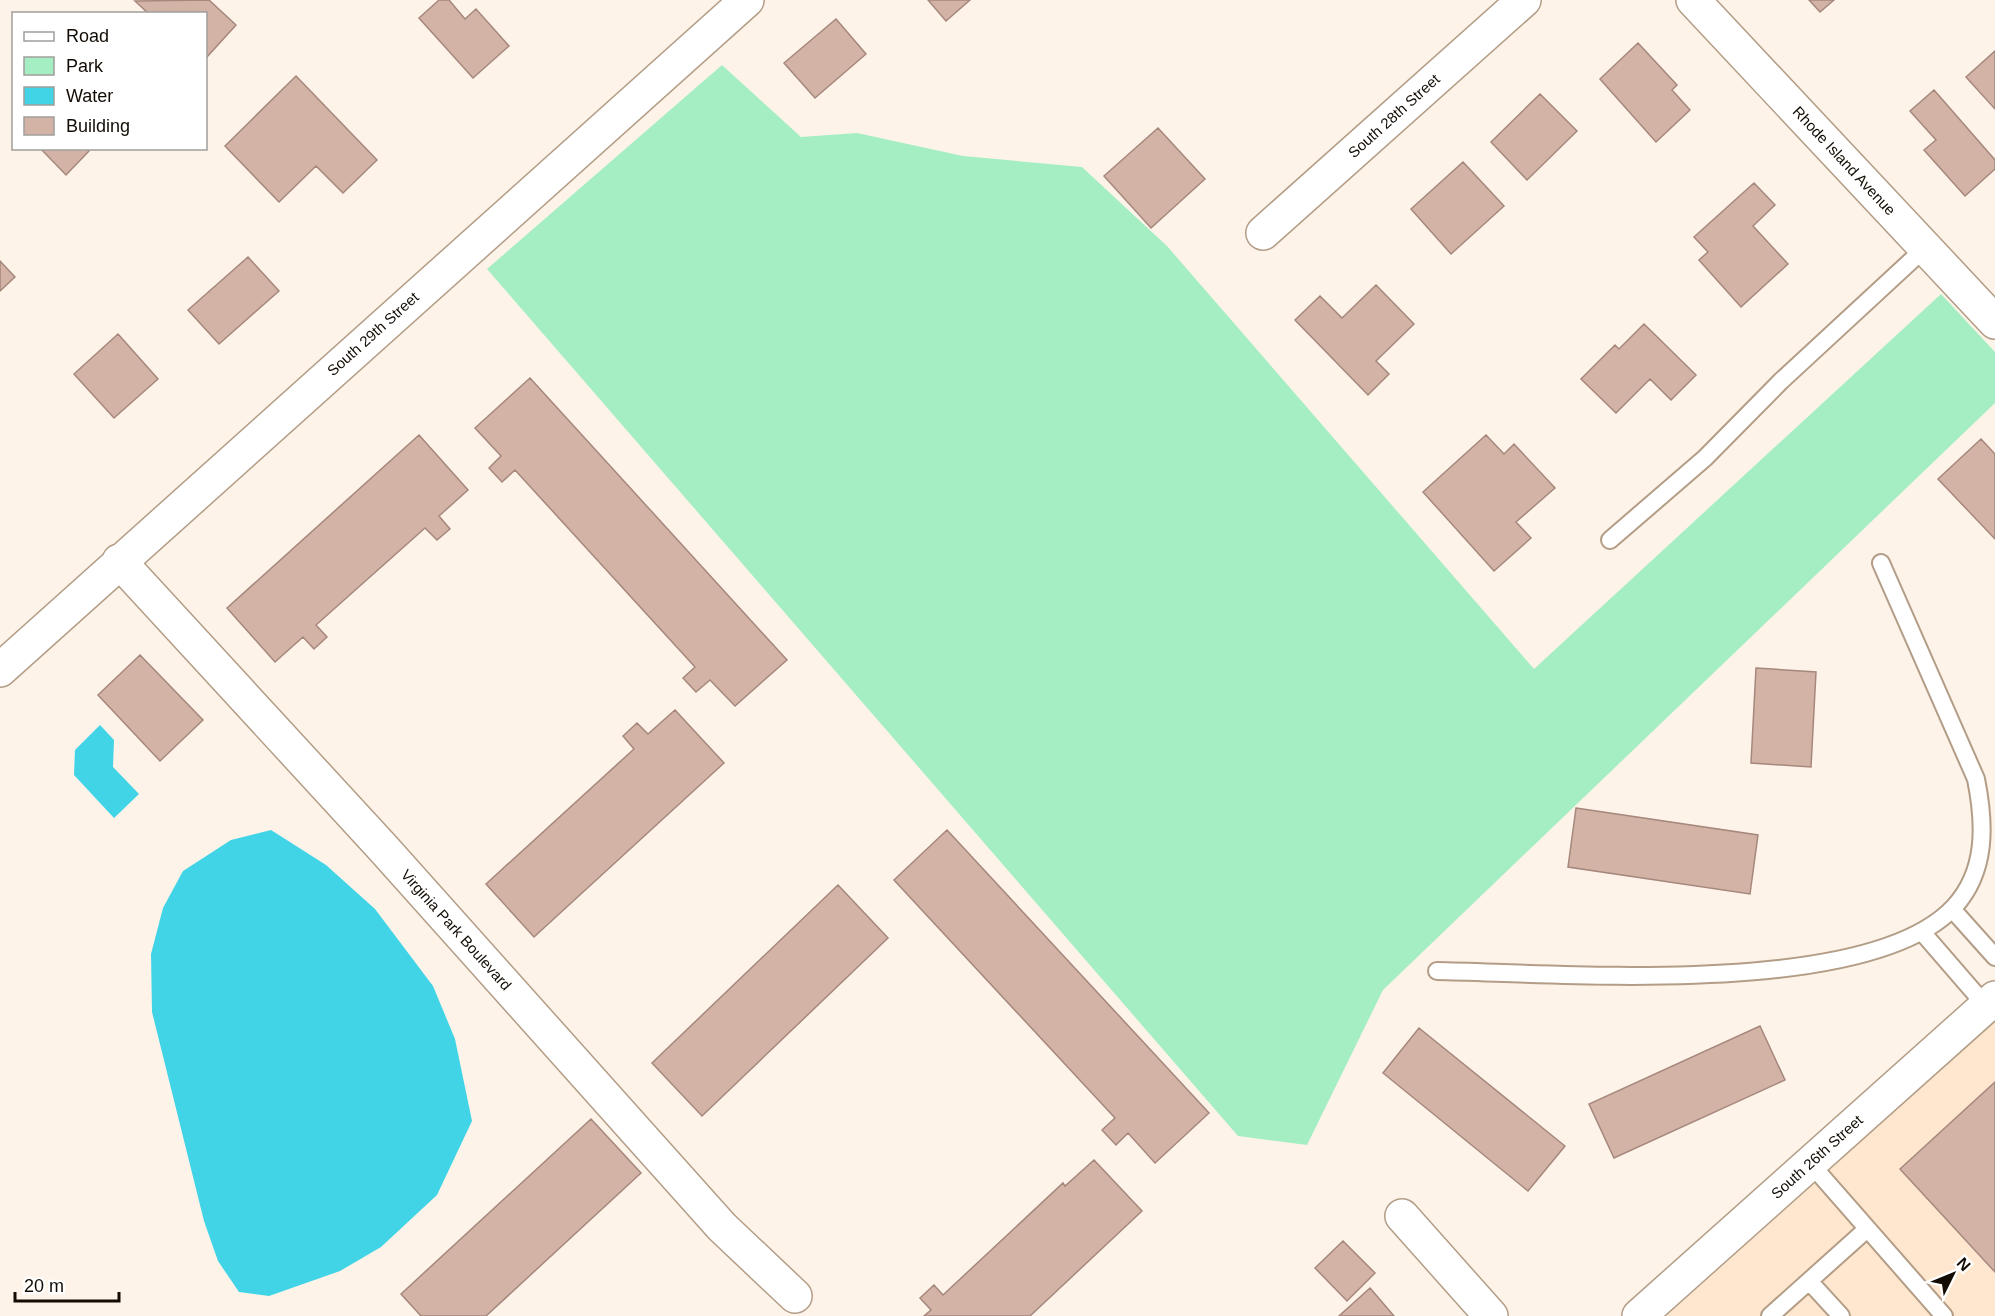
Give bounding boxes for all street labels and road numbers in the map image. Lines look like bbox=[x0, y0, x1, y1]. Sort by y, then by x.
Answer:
street label: South 28th Street bbox=[1345, 70, 1443, 161]
street label: Rhode Island Avenue bbox=[1790, 103, 1899, 219]
street label: South 29th Street bbox=[324, 288, 422, 379]
street label: Virginia Park Boulevard bbox=[398, 866, 515, 993]
street label: South 26th Street bbox=[1768, 1111, 1866, 1202]

